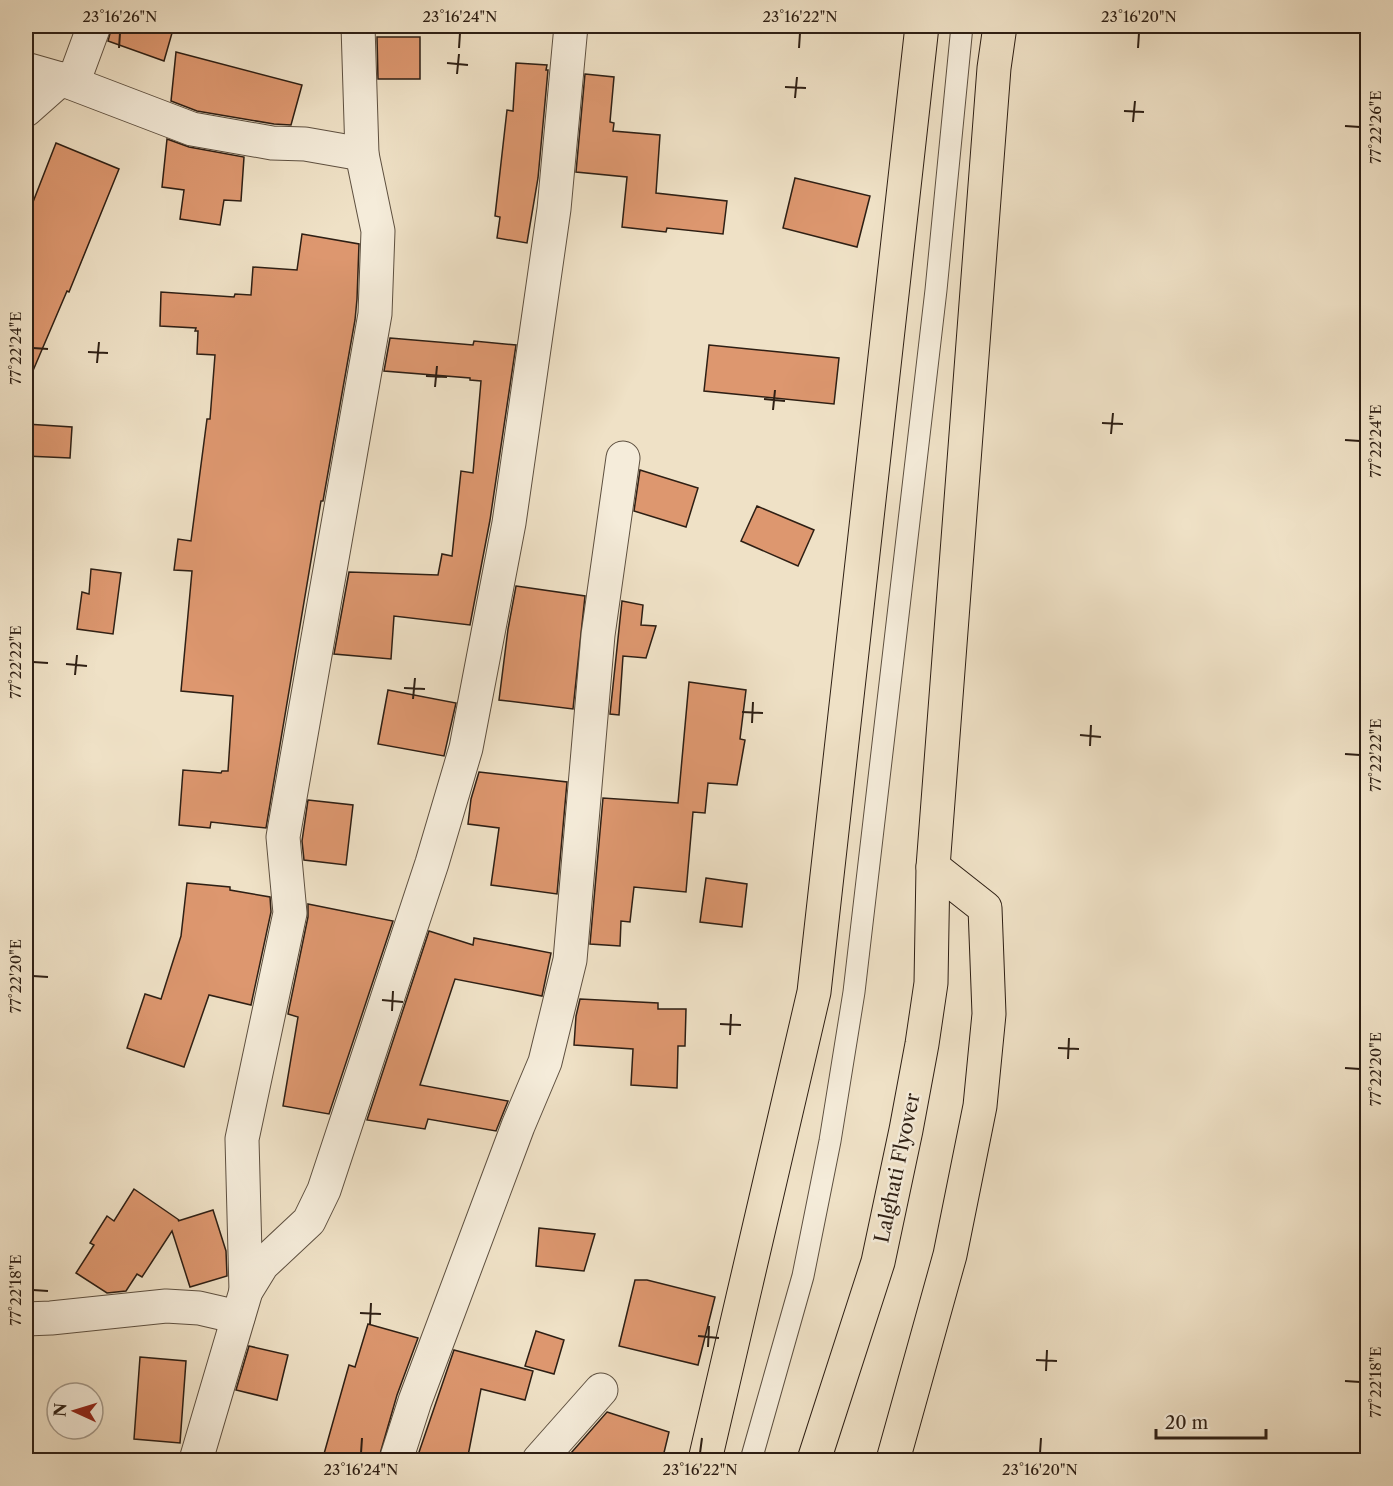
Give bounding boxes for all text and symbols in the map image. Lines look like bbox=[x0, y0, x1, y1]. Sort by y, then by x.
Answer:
text: 23°16'26"N bbox=[83, 7, 158, 26]
text: 23°16'24"N bbox=[423, 7, 498, 26]
text: 23°16'22"N bbox=[762, 7, 838, 26]
text: 23°16'20"N bbox=[1101, 7, 1177, 26]
text: 77°22'26"E bbox=[1366, 90, 1385, 164]
text: 77°22'24"E bbox=[6, 311, 25, 385]
text: 77°22'24"E bbox=[1366, 404, 1385, 478]
text: 77°22'22"E bbox=[6, 625, 25, 699]
text: 77°22'22"E bbox=[1366, 718, 1385, 792]
text: 77°22'20"E bbox=[6, 939, 25, 1013]
text: 77°22'20"E bbox=[1366, 1032, 1385, 1106]
street label: Lalghati Flyover bbox=[869, 1090, 925, 1245]
text: 77°22'18"E bbox=[6, 1254, 25, 1326]
text: 77°22'18"E bbox=[1366, 1346, 1385, 1418]
north arrow bbox=[45, 1381, 105, 1441]
text: N bbox=[50, 1402, 71, 1418]
scale bar bbox=[1156, 1402, 1266, 1440]
text: 20 m bbox=[1165, 1412, 1209, 1434]
text: 23°16'24"N bbox=[324, 1460, 399, 1479]
text: 23°16'22"N bbox=[662, 1460, 738, 1479]
text: 23°16'20"N bbox=[1002, 1460, 1078, 1479]

